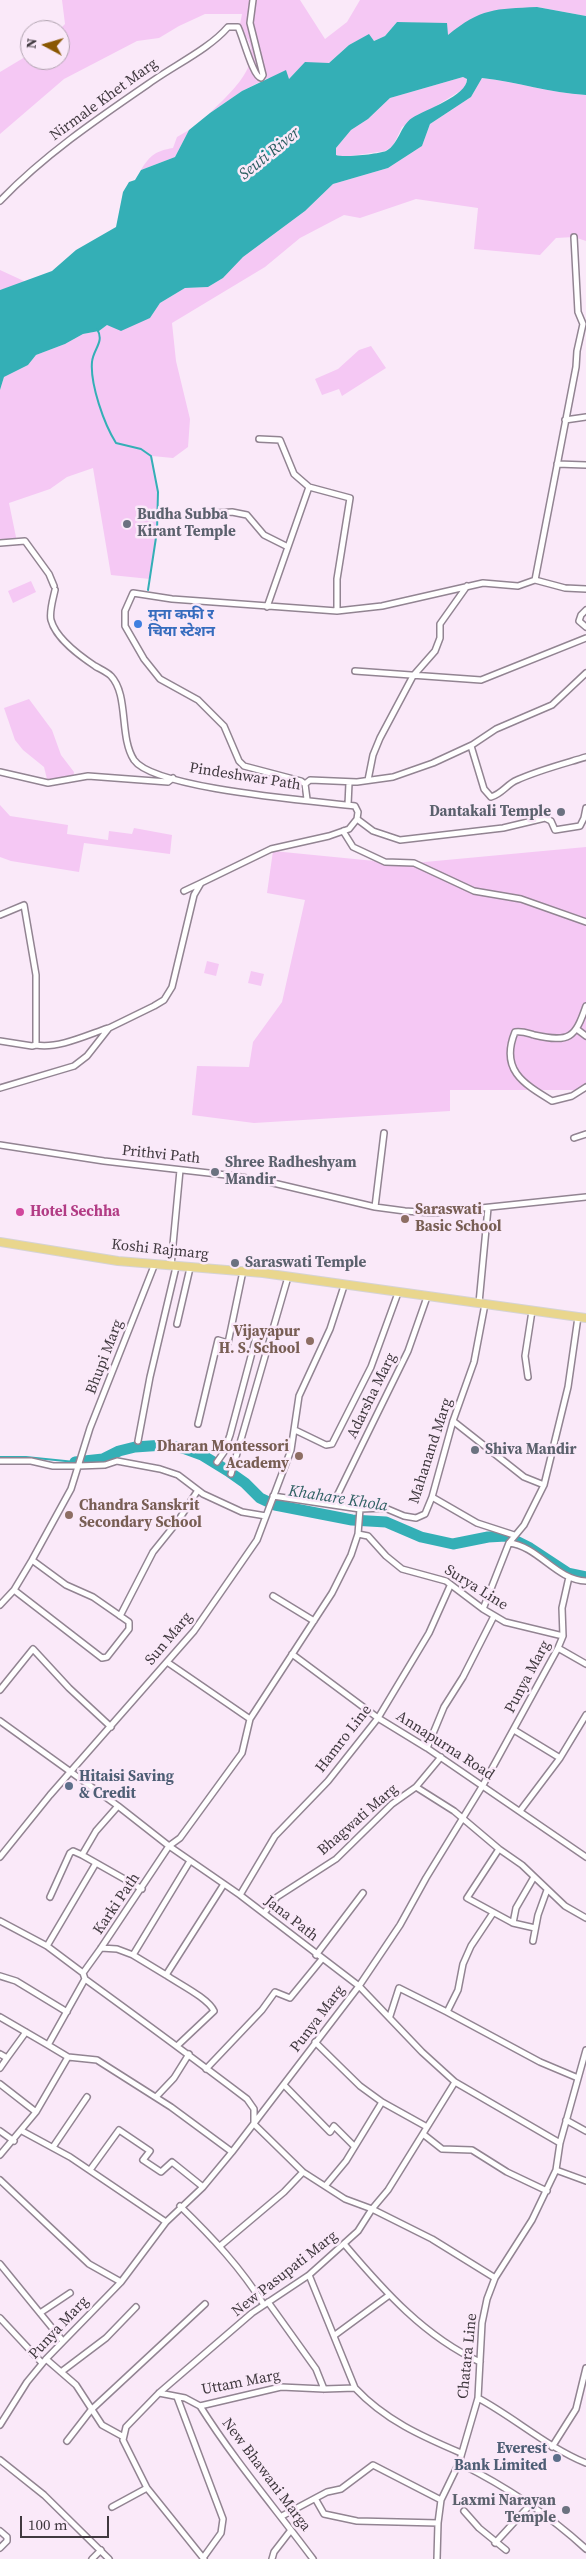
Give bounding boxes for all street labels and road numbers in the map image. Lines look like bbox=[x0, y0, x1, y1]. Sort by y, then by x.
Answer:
street label: Nirmale Khet Marg bbox=[47, 55, 161, 145]
street label: Pindeshwar Path bbox=[188, 759, 302, 795]
street label: Prithvi Path bbox=[121, 1142, 201, 1168]
street label: Koshi Rajmarg bbox=[110, 1236, 210, 1264]
street label: Bhupi Marg bbox=[83, 1317, 127, 1397]
street label: Adarsha Marg bbox=[344, 1350, 400, 1442]
street label: Mahanand Marg bbox=[405, 1396, 457, 1506]
street label: Surya Line bbox=[441, 1561, 511, 1615]
street label: Sun Marg bbox=[142, 1609, 196, 1669]
street label: Punya Marg bbox=[501, 1638, 555, 1716]
street label: Hamro Line bbox=[312, 1702, 376, 1776]
street label: Annapurna Road bbox=[393, 1708, 497, 1784]
street label: Bhagwati Marg bbox=[314, 1780, 402, 1860]
street label: Karki Path bbox=[90, 1870, 144, 1938]
street label: Jana Path bbox=[260, 1892, 322, 1946]
street label: Punya Marg bbox=[287, 1982, 349, 2056]
street label: New Pasupati Marg bbox=[229, 2227, 341, 2321]
street label: Punya Marg bbox=[25, 2293, 93, 2363]
street label: Chatara Line bbox=[455, 2312, 481, 2400]
street label: Uttam Marg bbox=[200, 2367, 282, 2399]
street label: New Bhawani Marga bbox=[218, 2415, 314, 2535]

